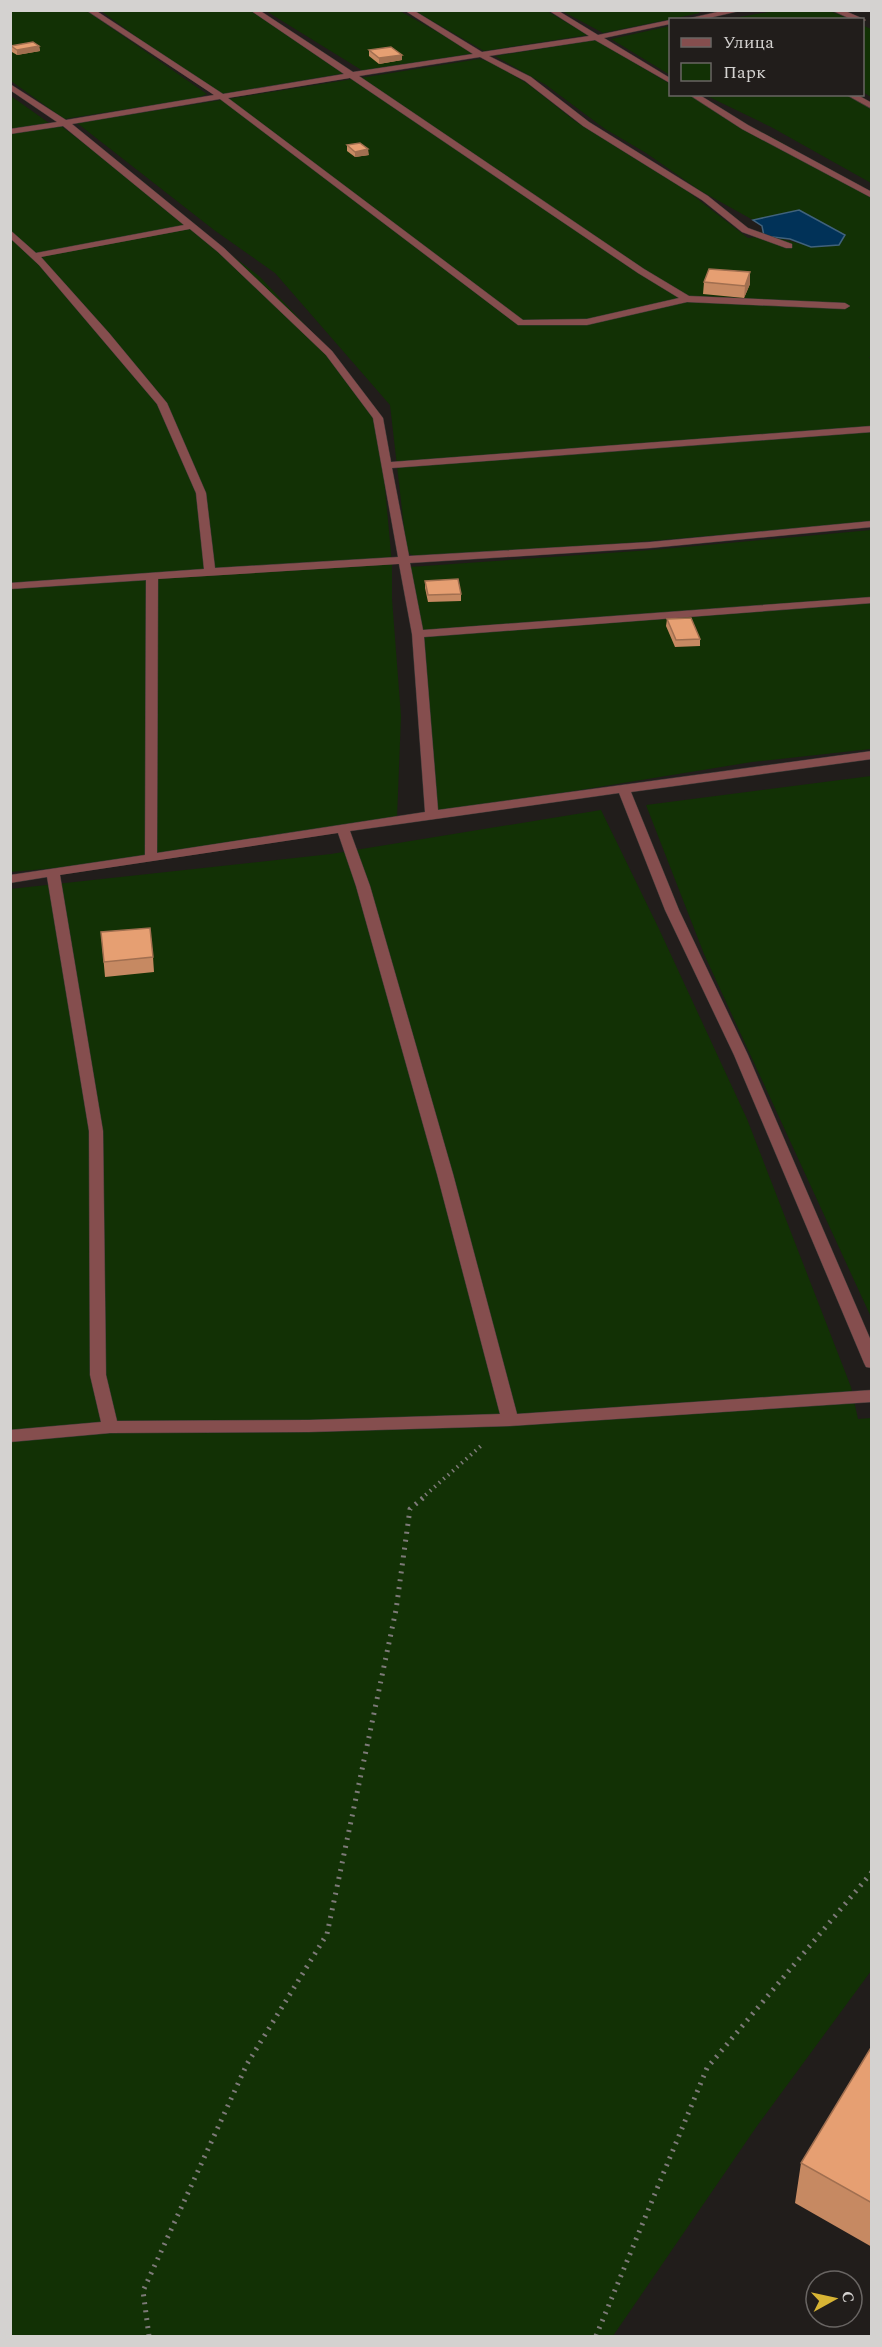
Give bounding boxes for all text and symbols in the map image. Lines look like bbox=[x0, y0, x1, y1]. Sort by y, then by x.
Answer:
legend bbox=[669, 18, 864, 96]
text: Улица bbox=[723, 29, 774, 56]
text: Парк bbox=[723, 59, 766, 86]
north arrow bbox=[804, 2269, 864, 2329]
text: С bbox=[835, 2290, 861, 2304]

